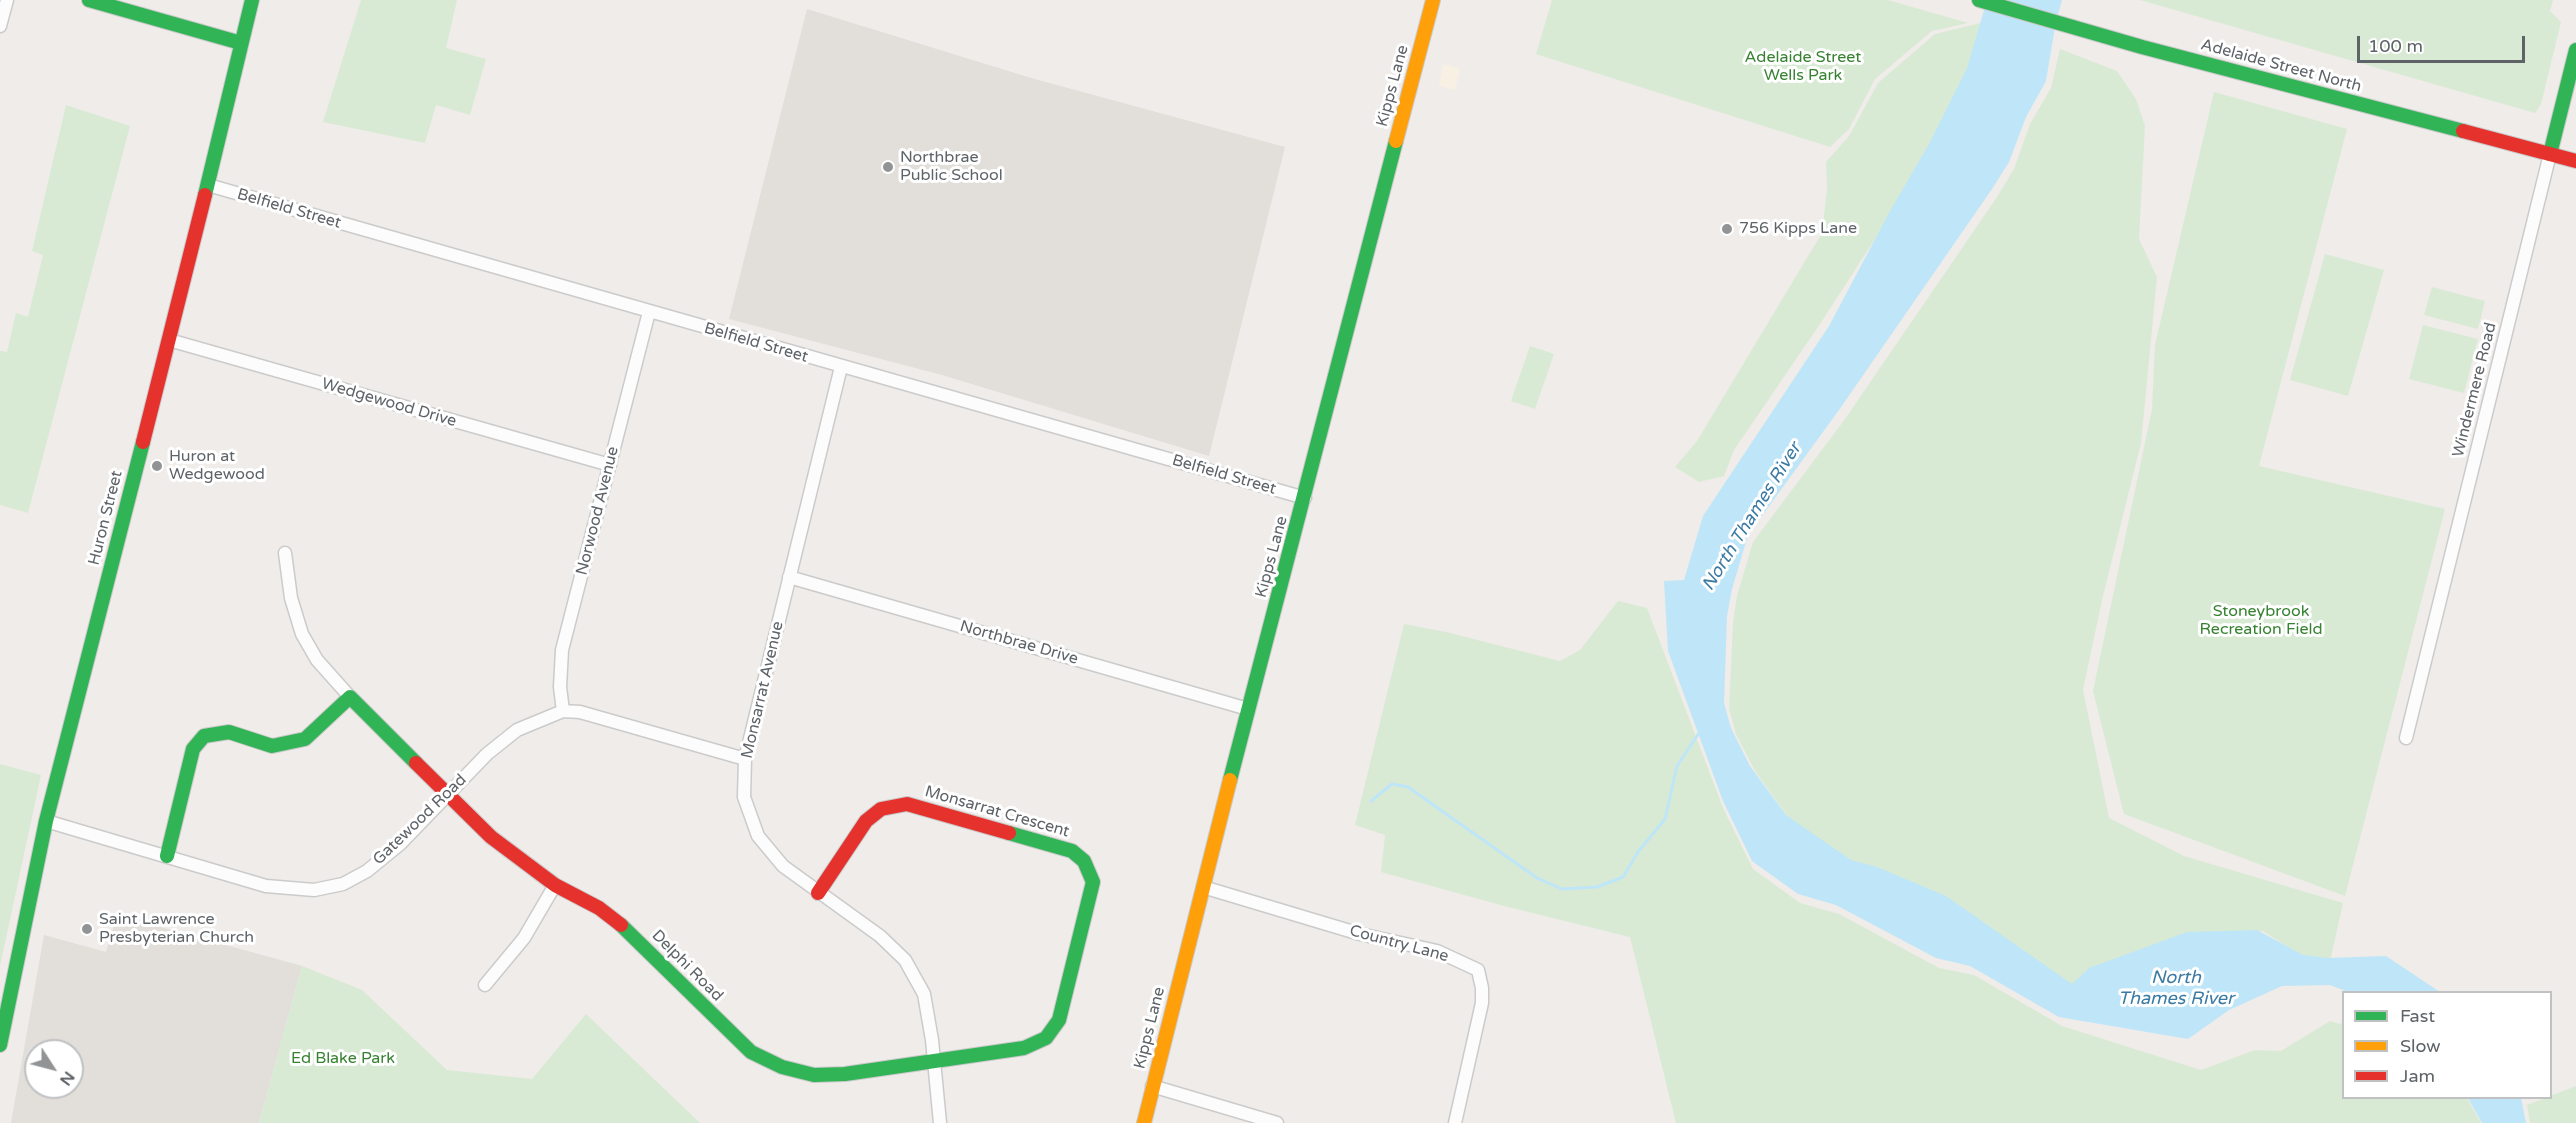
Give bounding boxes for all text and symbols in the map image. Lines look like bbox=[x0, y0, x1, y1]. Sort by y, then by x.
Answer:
scale bar bbox=[2360, 24, 2528, 62]
street label: Adelaide Street North bbox=[2199, 35, 2363, 97]
text: 100 m bbox=[2368, 35, 2423, 57]
street label: Kipps Lane bbox=[1373, 43, 1413, 129]
park label: Adelaide Street Wells Park bbox=[1745, 48, 1861, 86]
place label: Northbrae Public School bbox=[900, 148, 1003, 186]
marker: Northbrae Public School bbox=[881, 160, 895, 174]
street label: Belfield Street bbox=[235, 185, 343, 233]
place label: 756 Kipps Lane bbox=[1739, 219, 1857, 239]
marker: 756 Kipps Lane bbox=[1720, 222, 1734, 236]
street label: Belfield Street bbox=[702, 319, 810, 367]
street label: Windermere Road bbox=[2449, 321, 2501, 459]
street label: Wedgewood Drive bbox=[319, 375, 459, 431]
water label: North Thames River bbox=[1698, 439, 1806, 595]
street label: Norwood Avenue bbox=[573, 445, 623, 577]
place label: Huron at Wedgewood bbox=[169, 447, 265, 485]
street label: Belfield Street bbox=[1170, 451, 1278, 499]
marker: Huron at Wedgewood bbox=[150, 459, 164, 473]
street label: Huron Street bbox=[85, 469, 127, 567]
street label: Kipps Lane bbox=[1252, 514, 1292, 600]
park label: Stoneybrook Recreation Field bbox=[2199, 602, 2323, 640]
street label: Northbrae Drive bbox=[958, 617, 1080, 669]
street label: Monsarrat Avenue bbox=[738, 620, 788, 760]
street label: Gatewood Road bbox=[369, 771, 471, 869]
street label: Monsarrat Crescent bbox=[922, 782, 1072, 842]
place label: Saint Lawrence Presbyterian Church bbox=[99, 910, 254, 948]
marker: Saint Lawrence Presbyterian Church bbox=[80, 922, 94, 936]
street label: Country Lane bbox=[1347, 922, 1451, 966]
street label: Delphi Road bbox=[647, 926, 727, 1006]
water label: North Thames River bbox=[2118, 967, 2234, 1010]
street label: Kipps Lane bbox=[1131, 985, 1169, 1071]
legend bbox=[2342, 991, 2552, 1099]
text: Fast bbox=[2400, 1005, 2435, 1027]
text: Slow bbox=[2400, 1035, 2441, 1057]
north arrow bbox=[24, 1039, 84, 1099]
park label: Ed Blake Park bbox=[291, 1049, 395, 1069]
text: Jam bbox=[2400, 1065, 2435, 1087]
text: N bbox=[55, 1067, 79, 1089]

